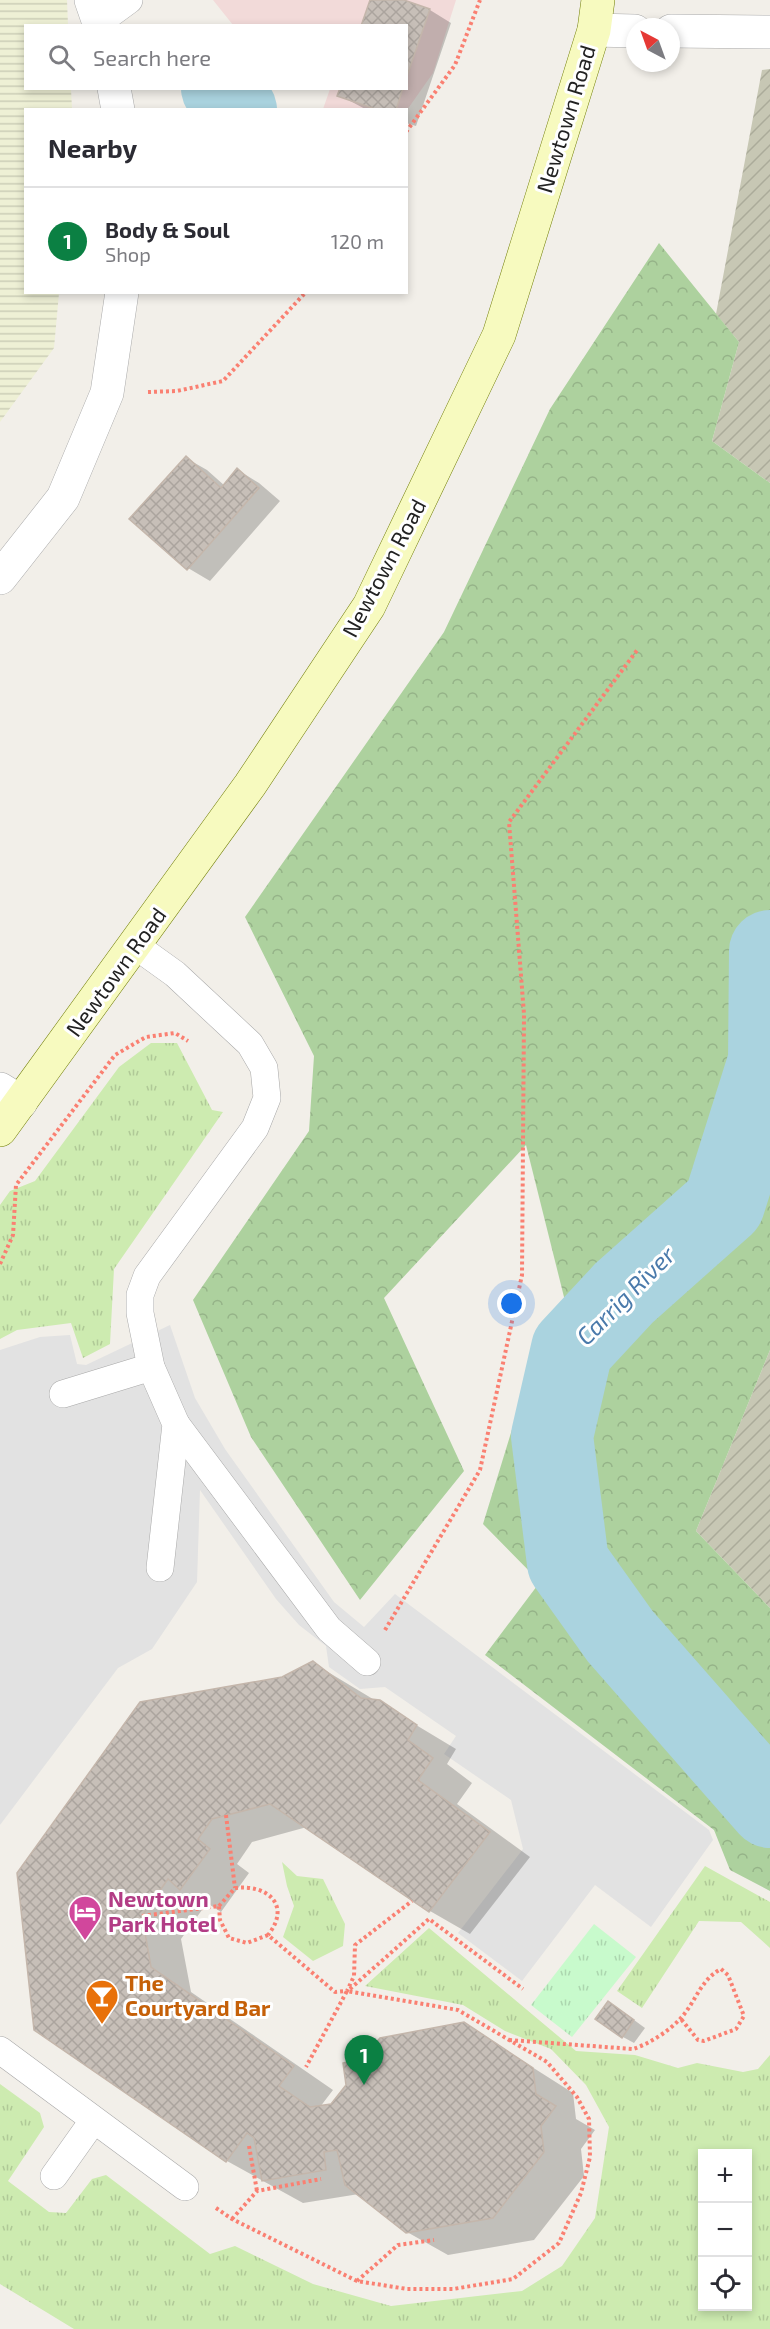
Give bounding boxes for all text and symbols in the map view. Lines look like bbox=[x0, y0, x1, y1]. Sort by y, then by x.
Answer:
north arrow bbox=[626, 18, 680, 72]
search box bbox=[24, 24, 408, 90]
icon: search bbox=[45, 41, 78, 74]
street label: Newtown Road bbox=[530, 42, 600, 196]
text: Search here bbox=[93, 44, 211, 70]
text: Nearby bbox=[48, 132, 137, 163]
text: Body & Soul bbox=[105, 216, 230, 242]
text: 1 bbox=[63, 229, 72, 253]
text: 120 m bbox=[331, 229, 384, 253]
text: Shop bbox=[105, 242, 151, 266]
street label: Newtown Road bbox=[336, 494, 430, 641]
street label: Newtown Road bbox=[60, 902, 171, 1041]
water label: Carrig River bbox=[570, 1239, 681, 1350]
your location bbox=[497, 1289, 526, 1318]
place label: Newtown Park Hotel bbox=[108, 1885, 218, 1936]
hotel icon: Newtown Park Hotel bbox=[67, 1894, 103, 1941]
place label: The Courtyard Bar bbox=[125, 1969, 271, 2021]
bar icon: The Courtyard Bar bbox=[84, 1978, 120, 2025]
pin: 1 bbox=[344, 2036, 384, 2085]
map controls bbox=[698, 2149, 752, 2311]
button: + bbox=[698, 2149, 752, 2203]
button: − bbox=[698, 2203, 752, 2257]
button: locate bbox=[698, 2257, 752, 2311]

